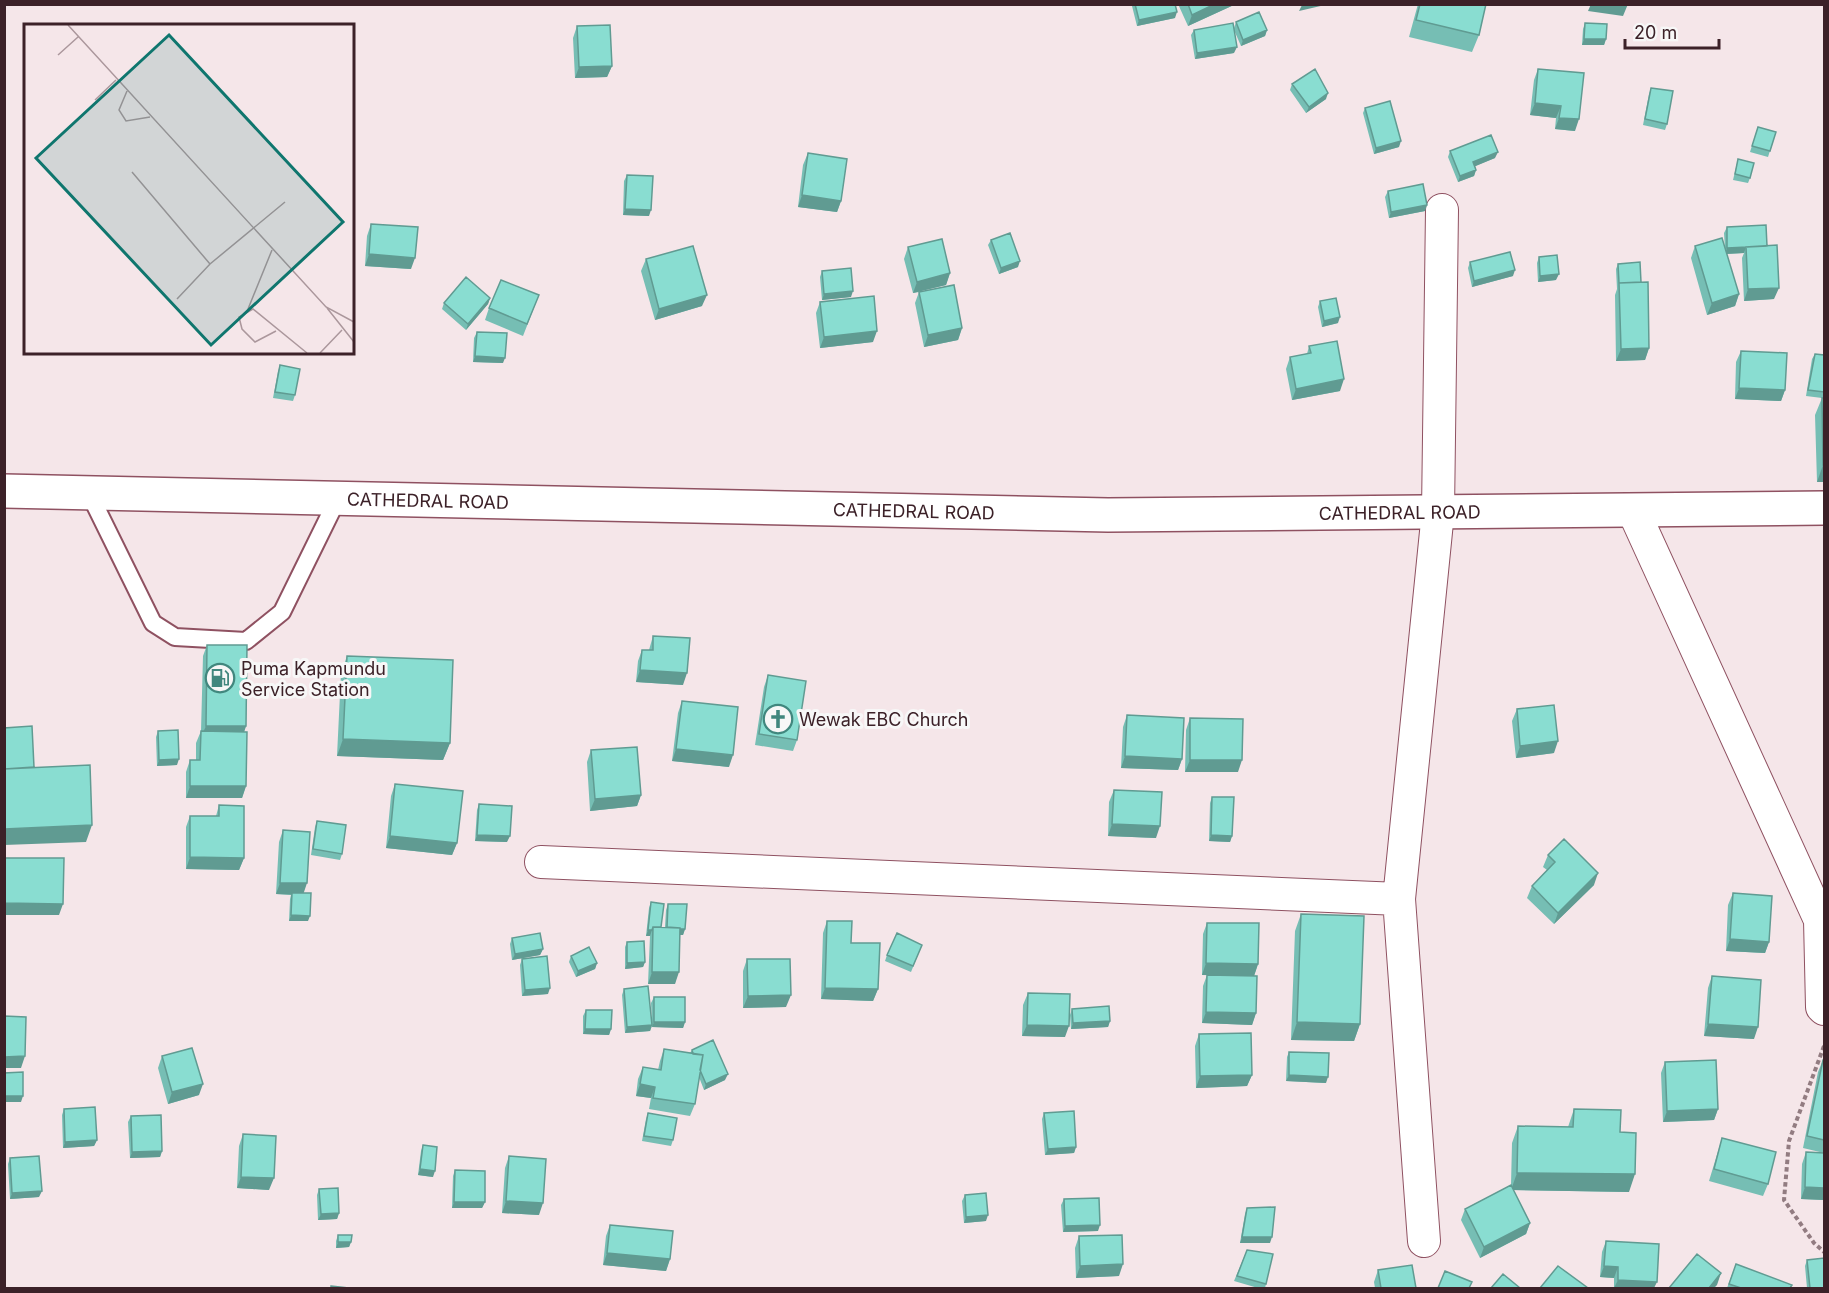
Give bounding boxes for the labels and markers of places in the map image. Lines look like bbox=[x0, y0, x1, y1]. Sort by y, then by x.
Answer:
place label: Puma Kapmundu Service Station bbox=[241, 658, 386, 700]
fuel station icon: Puma Kapmundu Service Station bbox=[204, 662, 236, 694]
church icon: Wewak EBC Church bbox=[762, 703, 794, 735]
place label: Wewak EBC Church bbox=[799, 709, 968, 730]

